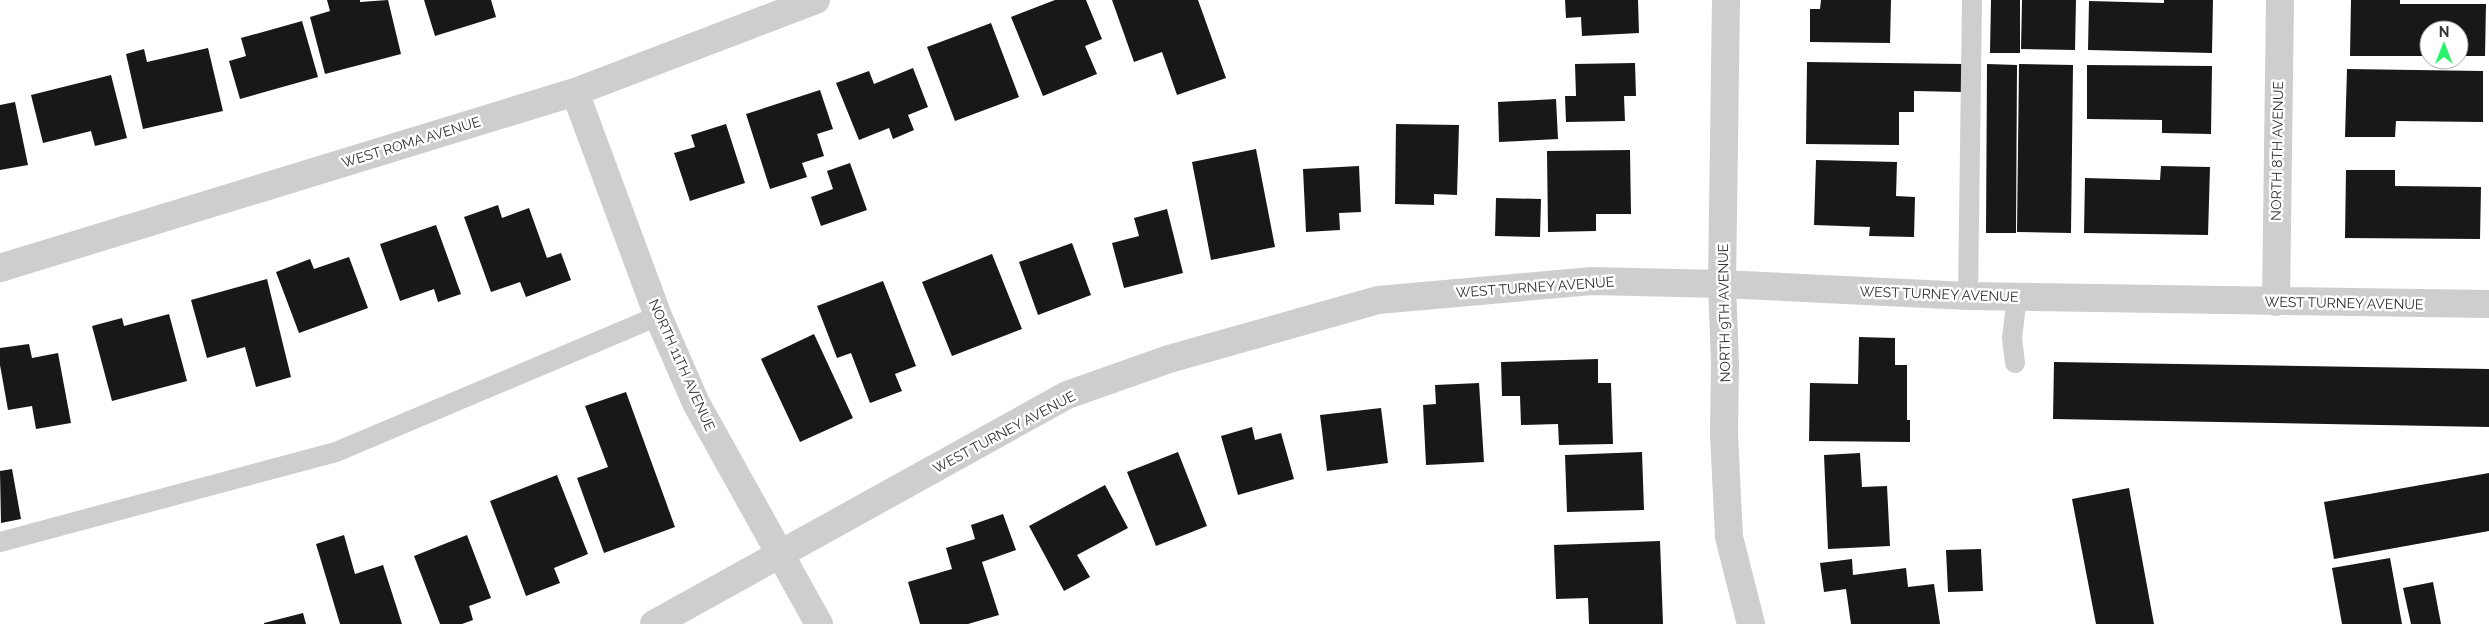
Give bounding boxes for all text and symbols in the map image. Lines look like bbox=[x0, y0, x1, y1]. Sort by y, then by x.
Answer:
north arrow bbox=[2419, 20, 2469, 70]
text: N bbox=[2439, 24, 2449, 40]
street label: NORTH 8TH AVENUE bbox=[2268, 81, 2286, 221]
street label: WEST ROMA AVENUE bbox=[340, 113, 482, 171]
street label: NORTH 9TH AVENUE bbox=[1715, 244, 1733, 382]
street label: WEST TURNEY AVENUE bbox=[1455, 273, 1615, 301]
street label: WEST TURNEY AVENUE bbox=[1859, 283, 2019, 305]
street label: WEST TURNEY AVENUE bbox=[2264, 294, 2424, 312]
street label: NORTH 11TH AVENUE bbox=[646, 297, 718, 433]
street label: WEST TURNEY AVENUE bbox=[930, 388, 1078, 476]

